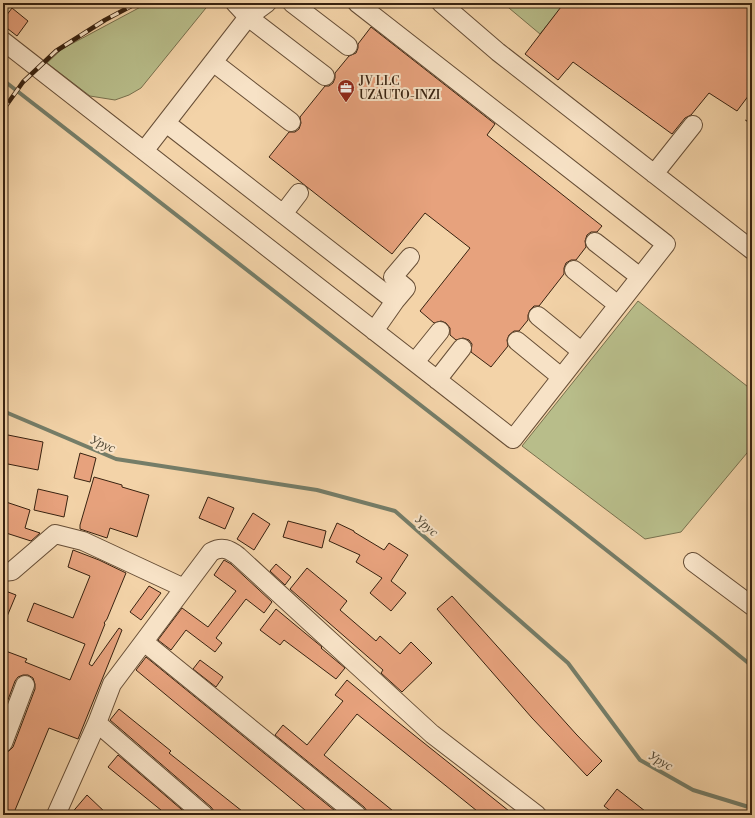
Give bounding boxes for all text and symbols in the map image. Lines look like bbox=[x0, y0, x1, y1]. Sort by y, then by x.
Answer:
place label: JV LLC UZAUTO-INZI bbox=[358, 74, 441, 103]
office icon: JV LLC UZAUTO-INZI bbox=[336, 78, 356, 103]
water label: Урус bbox=[87, 431, 118, 456]
water label: Урус bbox=[411, 511, 442, 540]
water label: Урус bbox=[645, 747, 676, 774]

